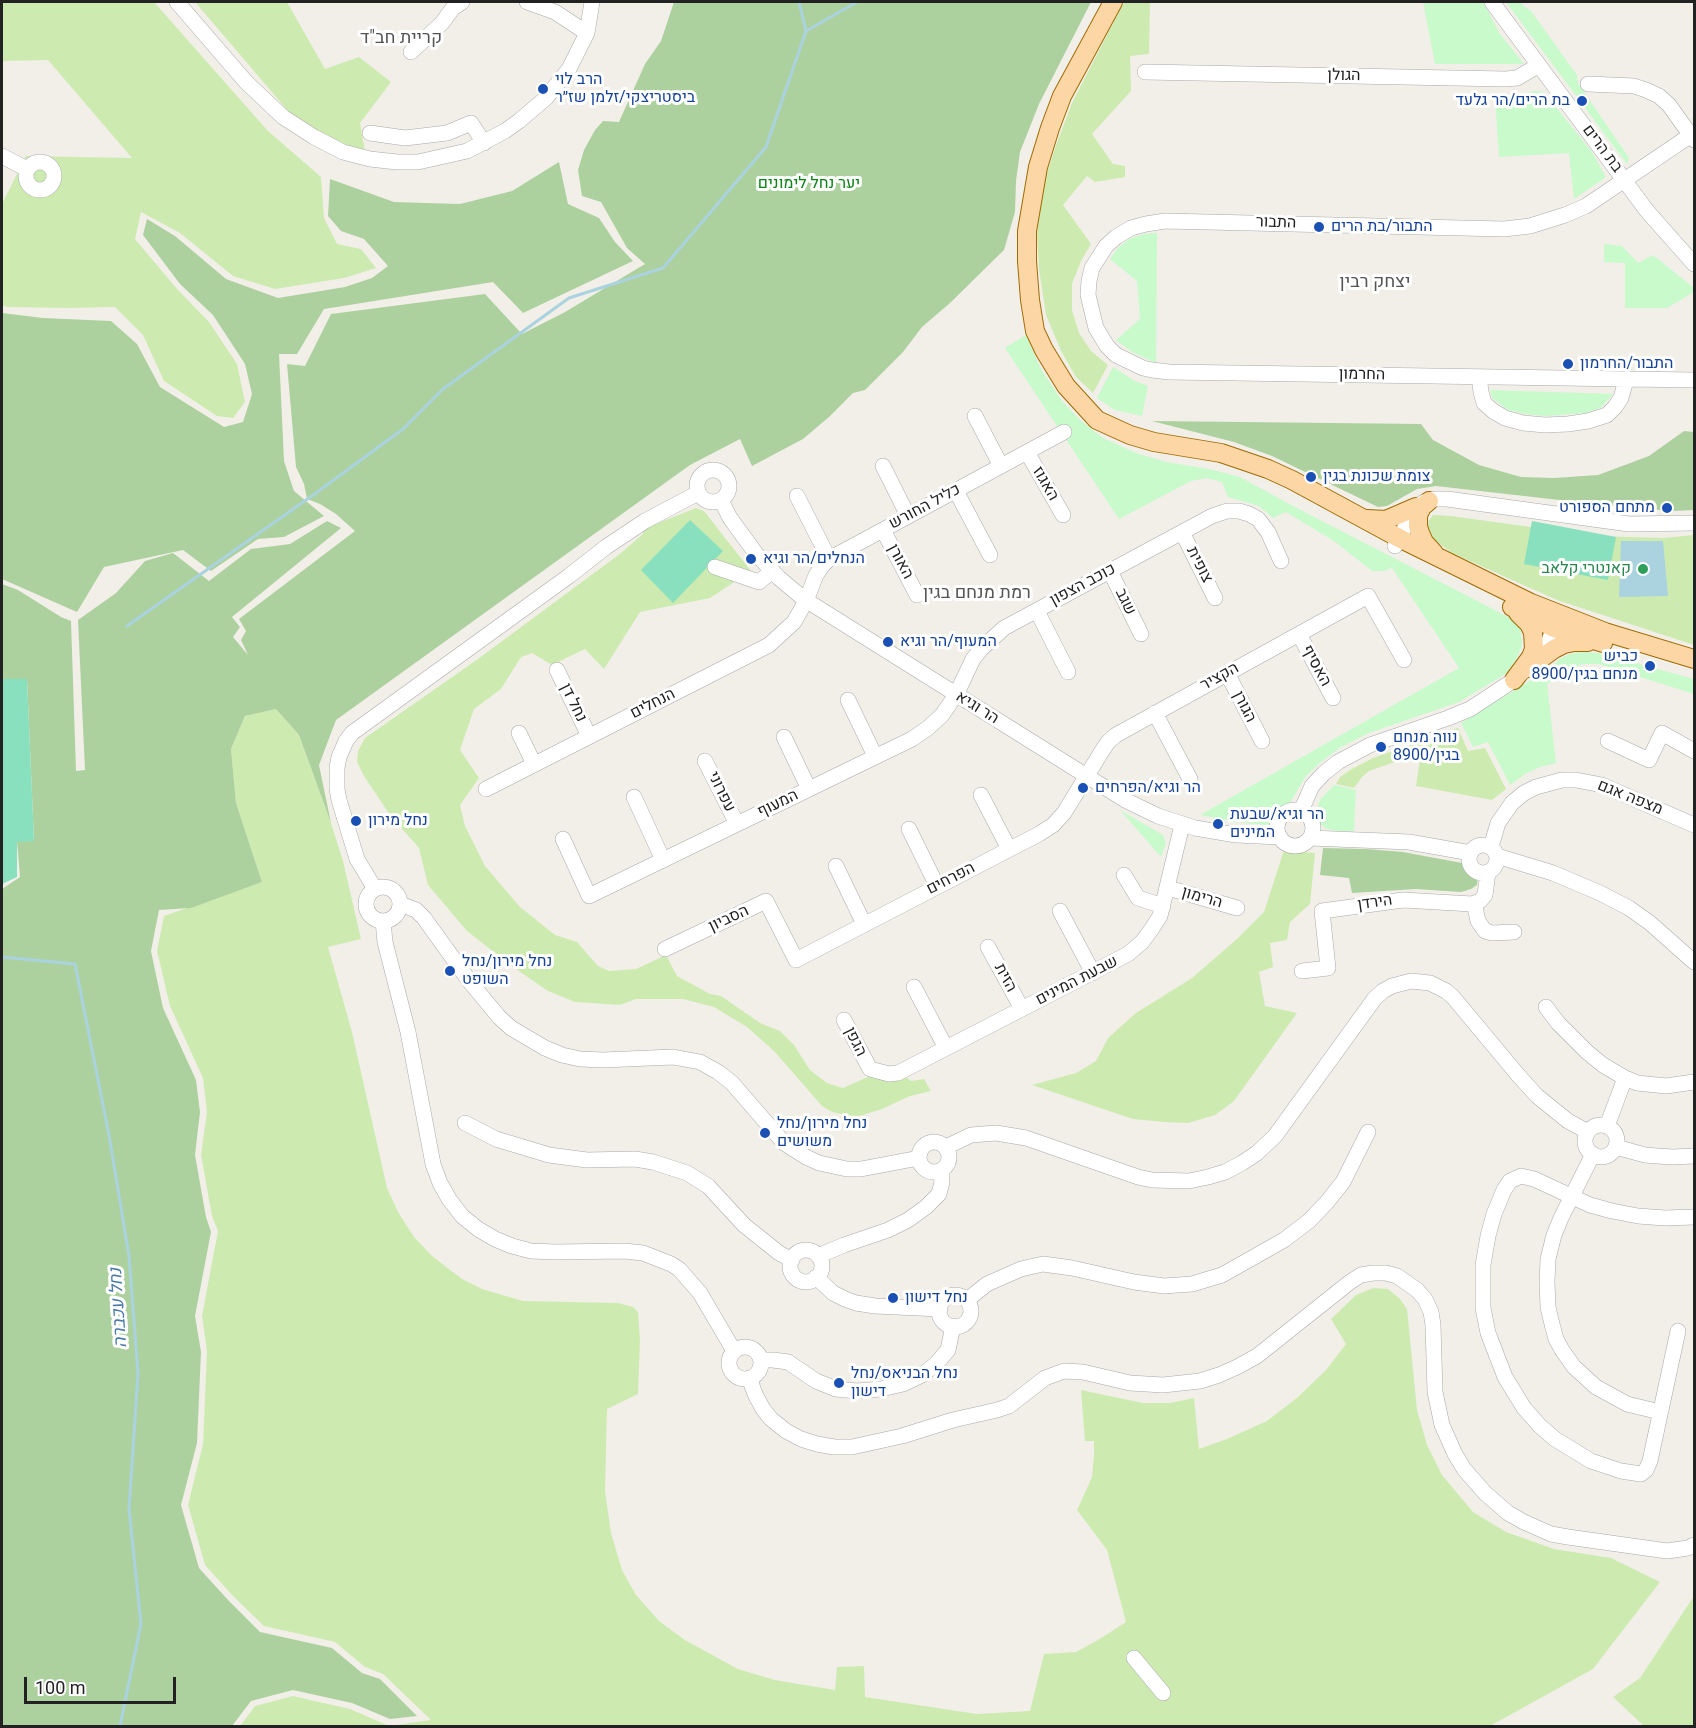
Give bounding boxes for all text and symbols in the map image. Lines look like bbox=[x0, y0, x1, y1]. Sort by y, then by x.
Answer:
district label: קריית חב"ד bbox=[360, 27, 442, 49]
street label: הגולן bbox=[1327, 66, 1361, 86]
place label: הרב לוי ביסטריצקי/זלמן שז״ר bbox=[555, 70, 695, 108]
marker: הרב לוי ביסטריצקי/זלמן שז״ר bbox=[536, 82, 550, 96]
place label: בת הרים/הר גלעד bbox=[1456, 91, 1570, 111]
marker: בת הרים/הר גלעד bbox=[1575, 94, 1589, 108]
street label: בת הרים bbox=[1578, 121, 1626, 177]
park label: יער נחל לימונים bbox=[758, 174, 860, 194]
street label: התבור bbox=[1255, 213, 1297, 233]
place label: התבור/בת הרים bbox=[1331, 217, 1433, 237]
marker: התבור/בת הרים bbox=[1312, 220, 1326, 234]
district label: יצחק רבין bbox=[1340, 271, 1410, 293]
place label: התבור/החרמון bbox=[1580, 354, 1673, 374]
marker: התבור/החרמון bbox=[1561, 357, 1575, 371]
street label: החרמון bbox=[1339, 365, 1385, 385]
street label: האגוז bbox=[1028, 464, 1062, 504]
place label: צומת שכונת בגין bbox=[1323, 467, 1430, 487]
marker: צומת שכונת בגין bbox=[1304, 470, 1318, 484]
street label: כליל החורש bbox=[886, 480, 964, 534]
place label: מתחם הספורט bbox=[1559, 498, 1655, 518]
marker: מתחם הספורט bbox=[1660, 501, 1674, 515]
street label: האורן bbox=[883, 541, 917, 583]
street label: צופית bbox=[1182, 544, 1216, 586]
place label: הנחלים/הר וגיא bbox=[763, 549, 865, 569]
marker: הנחלים/הר וגיא bbox=[744, 552, 758, 566]
place label: קאנטרי קלאב bbox=[1542, 559, 1631, 579]
street label: כוכב הצפון bbox=[1047, 560, 1119, 610]
marker: קאנטרי קלאב bbox=[1636, 562, 1650, 576]
district label: רמת מנחם בגין bbox=[923, 582, 1031, 604]
street label: שגב bbox=[1110, 586, 1140, 618]
place label: המעוף/הר וגיא bbox=[900, 632, 997, 652]
marker: המעוף/הר וגיא bbox=[881, 635, 895, 649]
street label: האסיף bbox=[1297, 642, 1335, 690]
place label: כביש 8900/מנחם בגין bbox=[1532, 647, 1638, 685]
street label: הקציר bbox=[1198, 659, 1242, 695]
marker: כביש 8900/מנחם בגין bbox=[1643, 659, 1657, 673]
street label: נחל דן bbox=[555, 681, 591, 725]
street label: הנחלים bbox=[627, 685, 679, 723]
street label: הר וגיא bbox=[952, 687, 1002, 729]
street label: הגורן bbox=[1228, 688, 1260, 726]
place label: נווה מנחם בגין/8900 bbox=[1393, 728, 1460, 766]
marker: נווה מנחם בגין/8900 bbox=[1374, 740, 1388, 754]
street label: עפרוני bbox=[703, 769, 739, 815]
street label: מצפה אגם bbox=[1594, 776, 1666, 820]
place label: הר וגיא/הפרחים bbox=[1095, 778, 1201, 798]
marker: הר וגיא/הפרחים bbox=[1076, 781, 1090, 795]
street label: המעוף bbox=[754, 786, 802, 822]
place label: הר וגיא/שבעת המינים bbox=[1230, 805, 1324, 843]
place label: נחל מירון bbox=[368, 811, 428, 831]
marker: נחל מירון bbox=[349, 814, 363, 828]
marker: הר וגיא/שבעת המינים bbox=[1211, 817, 1225, 831]
street label: הפרחים bbox=[923, 859, 979, 899]
street label: הרימון bbox=[1179, 883, 1225, 913]
street label: הירדן bbox=[1356, 891, 1394, 915]
street label: הסביון bbox=[706, 901, 752, 937]
place label: נחל מירון/נחל השופט bbox=[462, 952, 552, 990]
street label: שבעת המינים bbox=[1033, 952, 1121, 1010]
street label: הזית bbox=[990, 960, 1020, 996]
marker: נחל מירון/נחל השופט bbox=[443, 964, 457, 978]
street label: הגפן bbox=[840, 1024, 870, 1060]
place label: נחל מירון/נחל משושים bbox=[777, 1114, 867, 1152]
marker: נחל מירון/נחל משושים bbox=[758, 1126, 772, 1140]
water label: נחל עכברה bbox=[105, 1267, 133, 1349]
place label: נחל דישון bbox=[905, 1288, 968, 1308]
marker: נחל דישון bbox=[886, 1291, 900, 1305]
place label: נחל הבניאס/נחל דישון bbox=[851, 1364, 958, 1402]
marker: נחל הבניאס/נחל דישון bbox=[832, 1376, 846, 1390]
scale bar bbox=[27, 1665, 178, 1703]
text: 100 m bbox=[35, 1677, 86, 1698]

